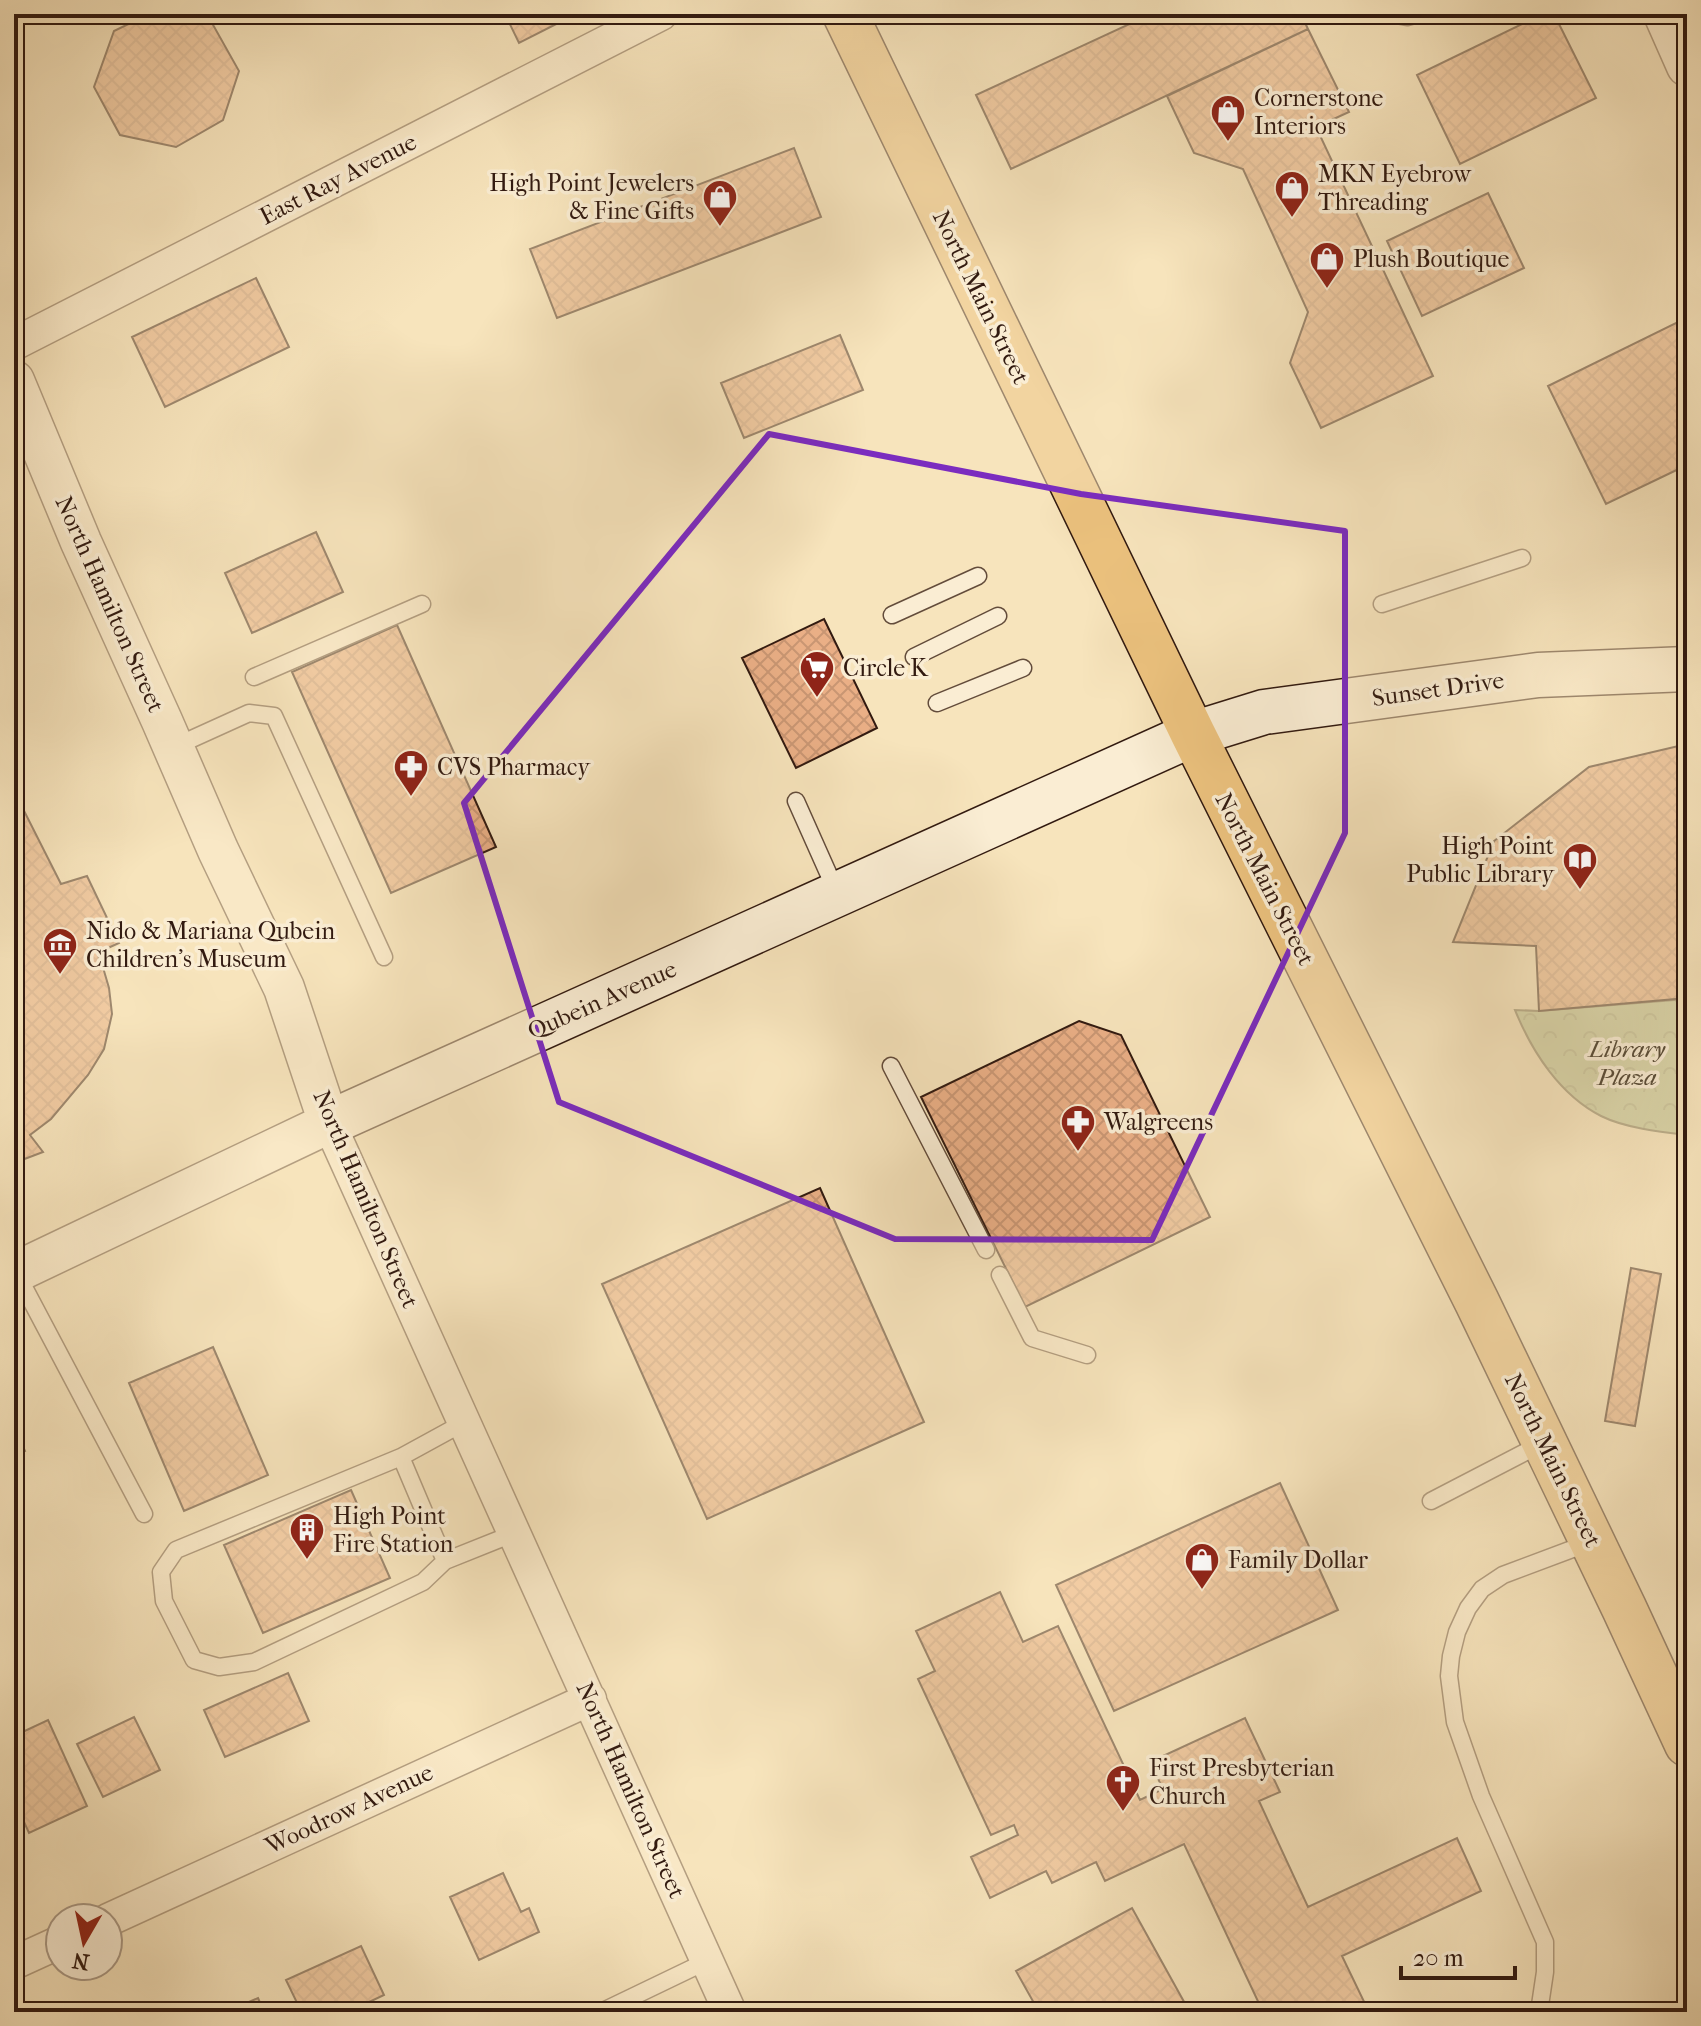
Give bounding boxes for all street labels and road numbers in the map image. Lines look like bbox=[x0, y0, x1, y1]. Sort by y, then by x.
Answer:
street label: East Ray Avenue bbox=[255, 127, 421, 231]
street label: North Main Street bbox=[927, 206, 1035, 389]
street label: North Hamilton Street bbox=[50, 491, 171, 717]
street label: Sunset Drive bbox=[1370, 666, 1506, 712]
street label: North Main Street bbox=[1209, 788, 1321, 970]
street label: Qubein Avenue bbox=[523, 955, 681, 1045]
street label: North Hamilton Street bbox=[307, 1086, 425, 1313]
street label: North Main Street bbox=[1499, 1369, 1607, 1552]
street label: North Hamilton Street bbox=[571, 1677, 692, 1903]
street label: Woodrow Avenue bbox=[260, 1758, 437, 1860]

